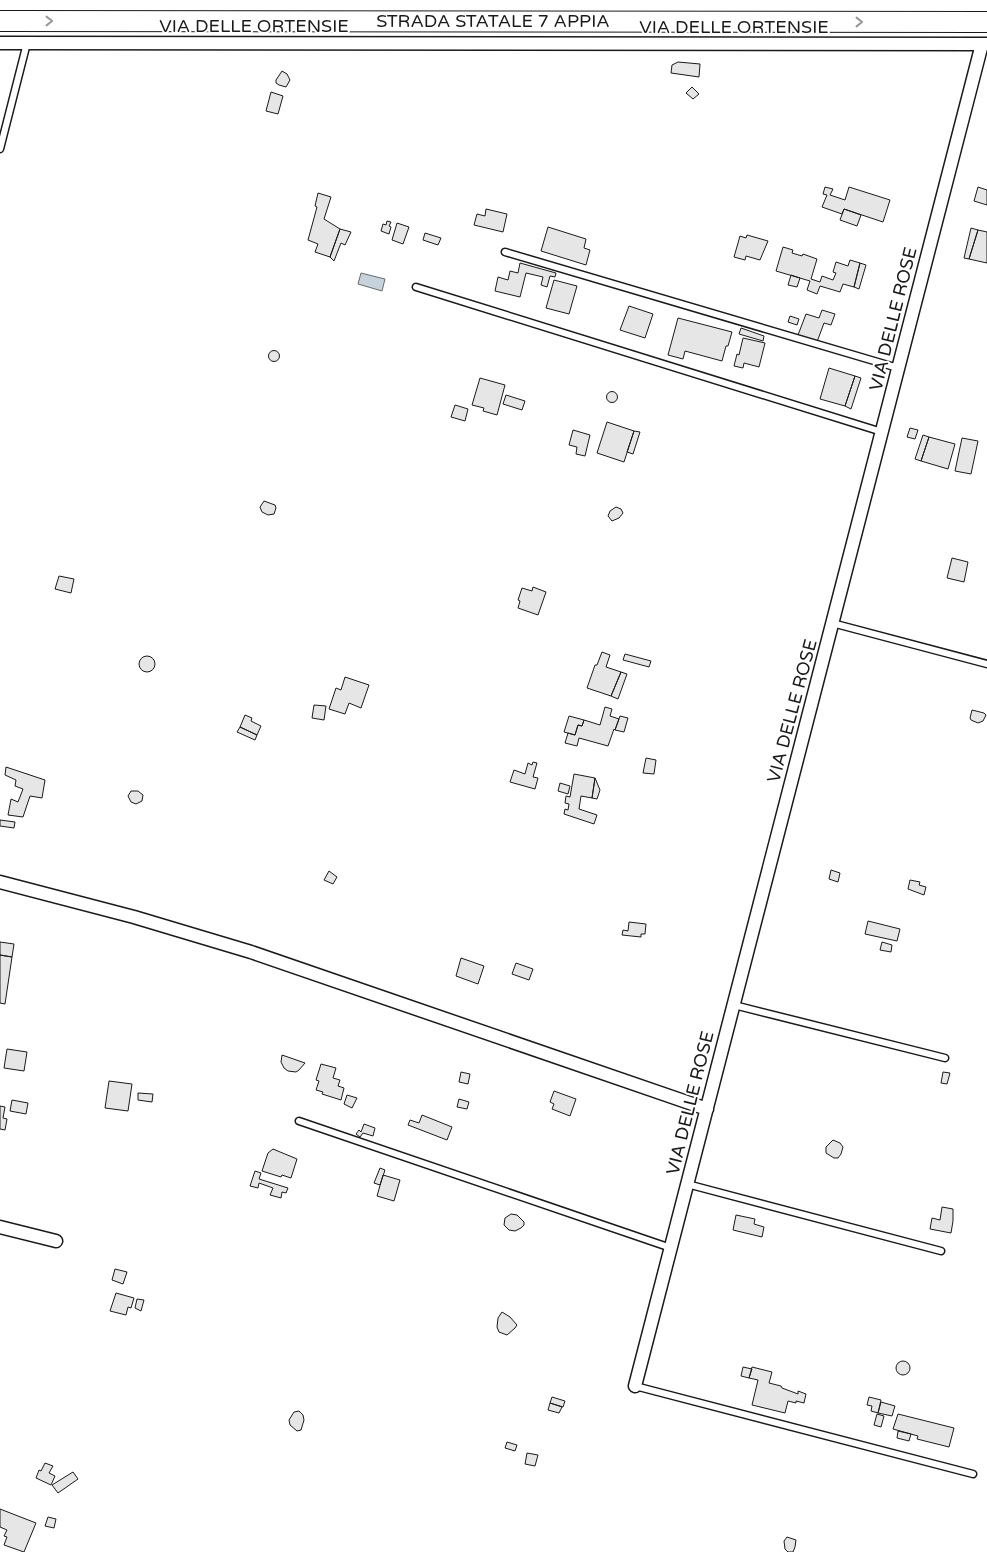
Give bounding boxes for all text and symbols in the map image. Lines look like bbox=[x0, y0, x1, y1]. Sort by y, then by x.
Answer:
street label: STRADA STATALE 7 APPIA bbox=[376, 10, 610, 32]
street label: VIA DELLE ORTENSIE bbox=[159, 15, 349, 37]
one-way arrow bbox=[45, 16, 53, 26]
street label: VIA DELLE ORTENSIE bbox=[639, 16, 829, 38]
one-way arrow bbox=[855, 17, 863, 27]
street label: VIA DELLE ROSE bbox=[864, 245, 922, 393]
street label: VIA DELLE ROSE bbox=[762, 637, 822, 785]
street label: VIA DELLE ROSE bbox=[661, 1029, 719, 1177]

